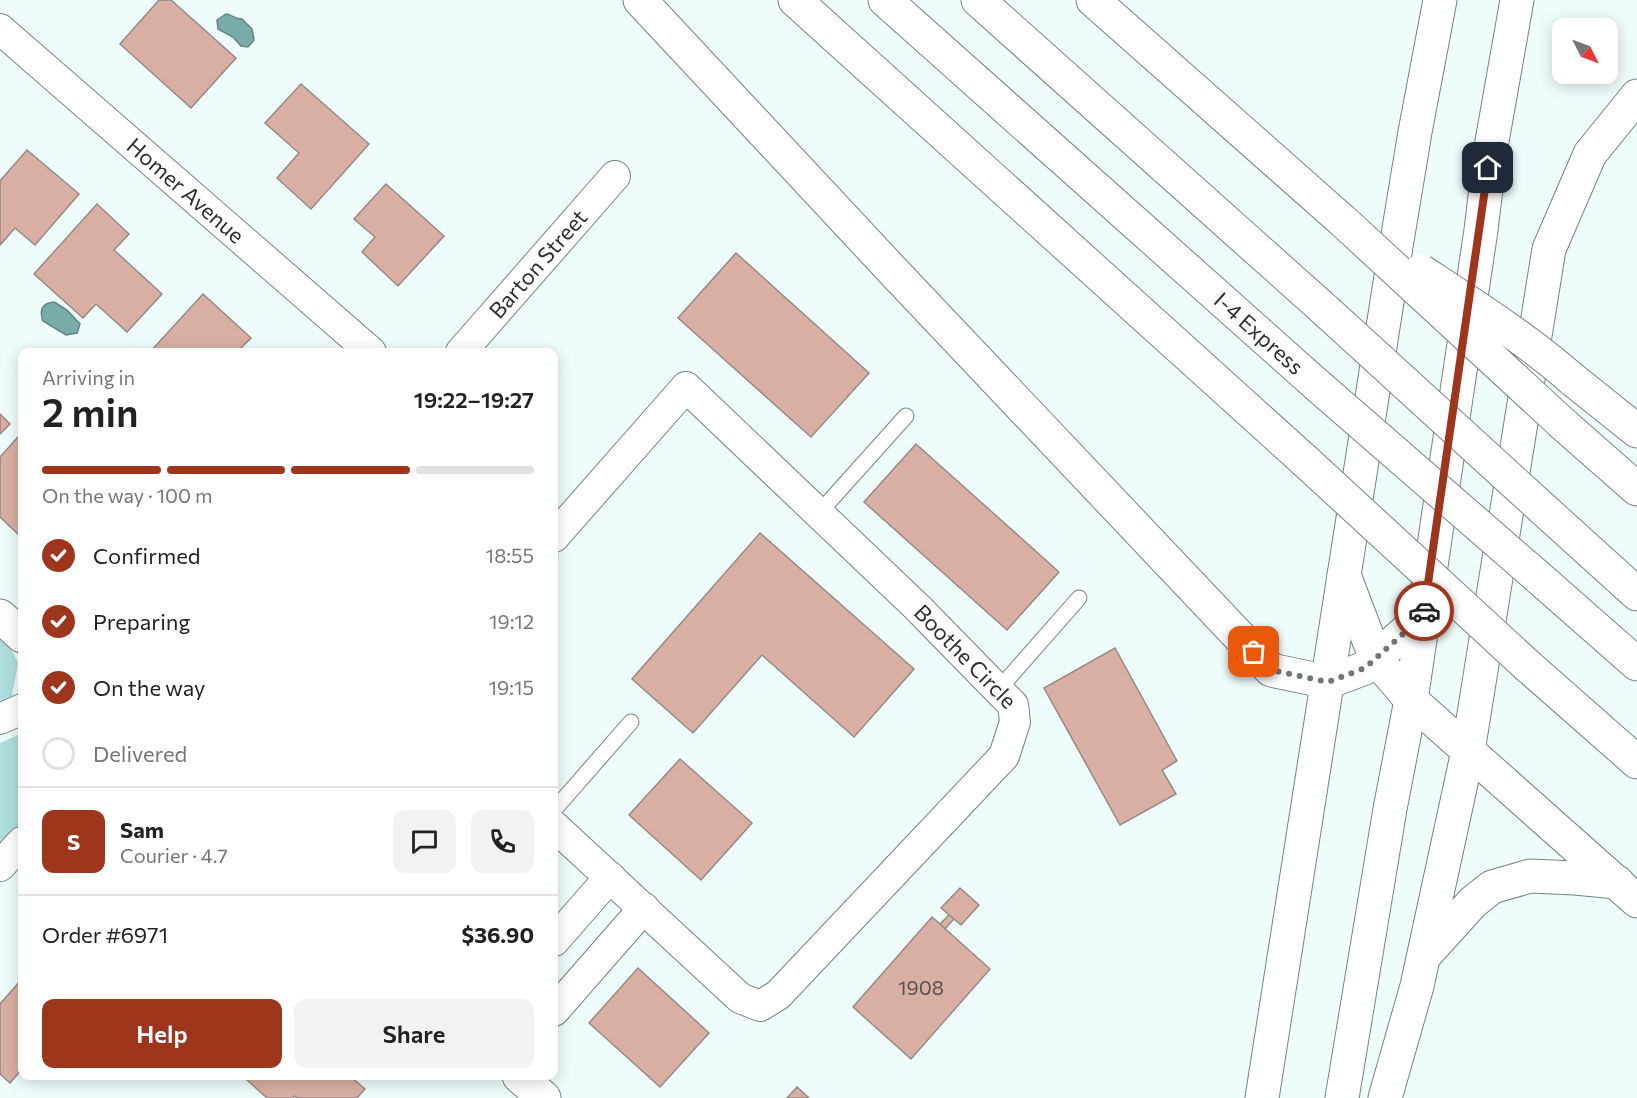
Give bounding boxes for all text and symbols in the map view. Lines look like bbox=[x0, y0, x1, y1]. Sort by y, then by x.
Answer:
north arrow bbox=[1552, 18, 1618, 84]
map controls bbox=[1552, 18, 1618, 84]
street label: Homer Avenue bbox=[122, 132, 250, 249]
pin bbox=[1462, 142, 1513, 193]
icon: home bbox=[1471, 151, 1504, 184]
street label: Barton Street bbox=[483, 204, 592, 324]
street label: I-4 Express bbox=[1209, 286, 1310, 380]
text: Arriving in bbox=[42, 365, 135, 389]
text: 19:22–19:27 bbox=[414, 386, 534, 413]
text: 2 min bbox=[42, 387, 139, 435]
text: On the way · 100 m bbox=[42, 483, 212, 507]
icon: check bbox=[42, 539, 75, 572]
text: Confirmed bbox=[93, 542, 200, 569]
text: 18:55 bbox=[486, 543, 534, 567]
courier bbox=[1394, 581, 1454, 641]
icon: car bbox=[1408, 595, 1441, 628]
street label: Boothe Circle bbox=[909, 598, 1023, 714]
icon: check bbox=[42, 605, 75, 638]
text: Preparing bbox=[93, 608, 190, 635]
text: 19:12 bbox=[489, 609, 534, 633]
pin bbox=[1228, 626, 1279, 677]
icon: bag bbox=[1237, 635, 1270, 668]
icon: check bbox=[42, 671, 75, 704]
text: On the way bbox=[93, 674, 205, 701]
text: 19:15 bbox=[489, 675, 534, 699]
text: Delivered bbox=[93, 740, 187, 767]
button: chat bbox=[393, 810, 456, 873]
button: phone bbox=[471, 810, 534, 873]
text: Sam bbox=[120, 816, 164, 843]
text: S bbox=[67, 828, 80, 855]
text: Courier · 4.7 bbox=[120, 843, 228, 867]
text: Order #6971 bbox=[42, 921, 168, 948]
text: $36.90 bbox=[462, 921, 534, 948]
house number: 1908 bbox=[898, 975, 944, 999]
button: Help bbox=[42, 999, 282, 1068]
button: Share bbox=[294, 999, 534, 1068]

